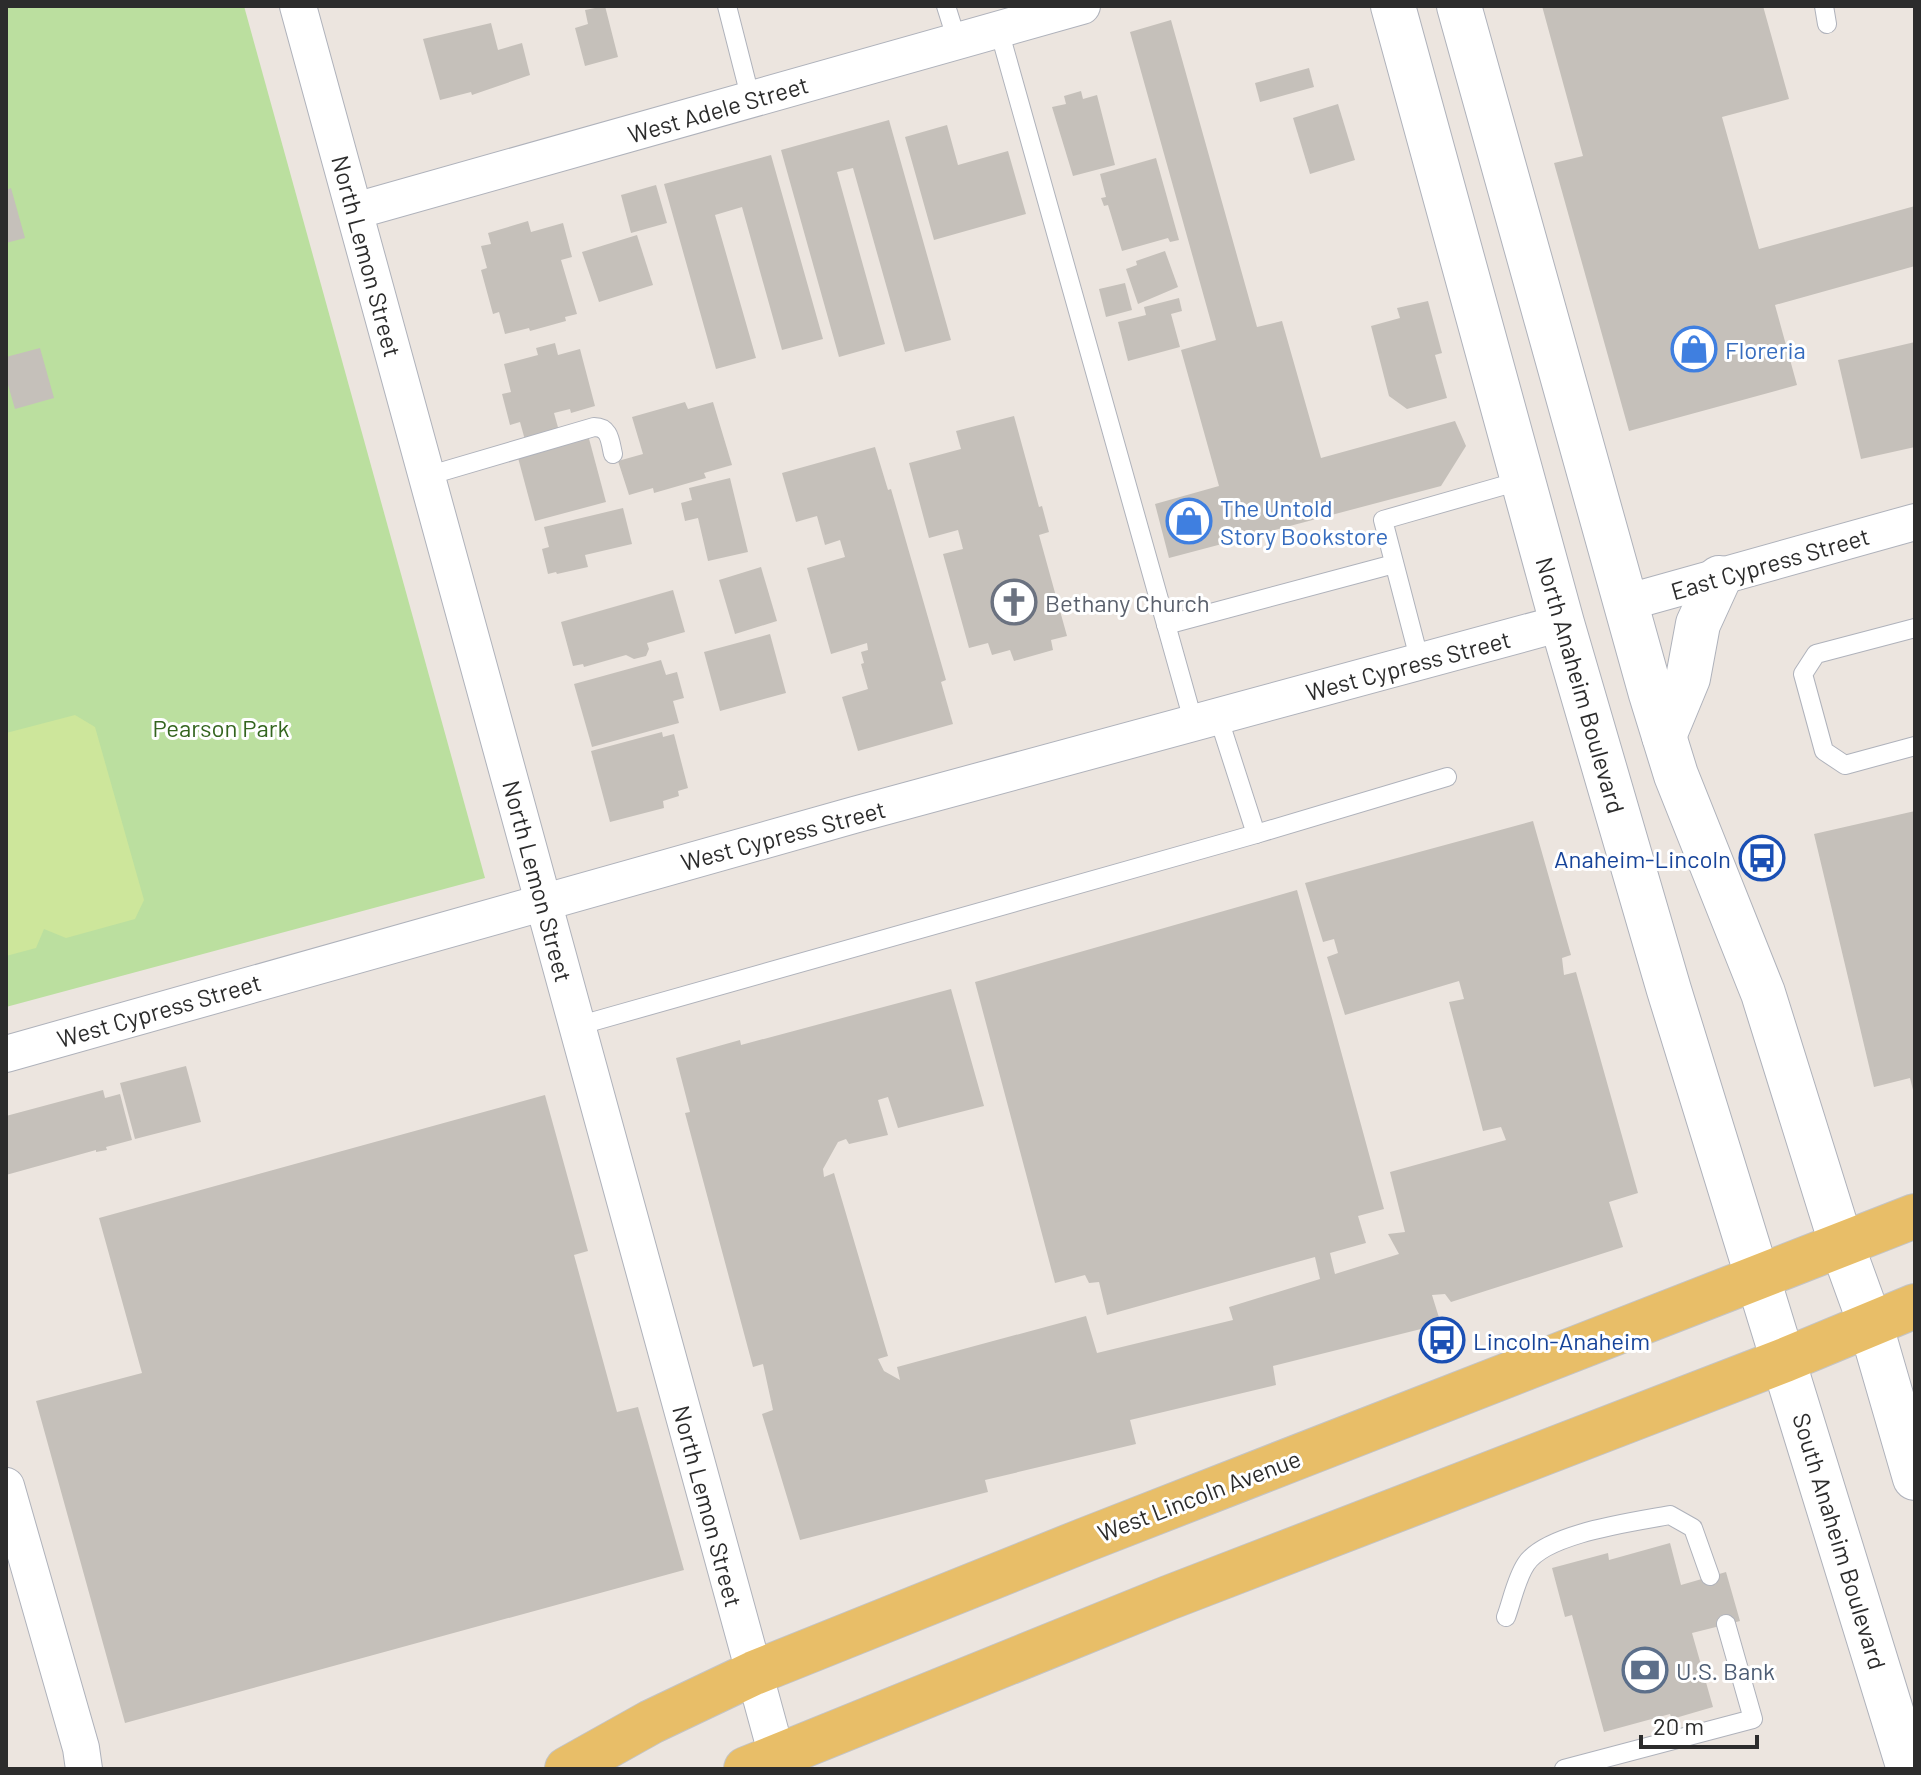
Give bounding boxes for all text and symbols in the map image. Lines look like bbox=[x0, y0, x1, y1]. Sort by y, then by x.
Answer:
street label: West Adele Street bbox=[624, 69, 812, 149]
street label: North Lemon Street bbox=[326, 152, 408, 360]
shop icon: Floreria bbox=[1670, 325, 1718, 373]
place label: Floreria bbox=[1725, 335, 1806, 364]
place label: The Untold Story Bookstore bbox=[1220, 493, 1388, 550]
shop icon: The Untold Story Bookstore bbox=[1165, 497, 1213, 545]
street label: East Cypress Street bbox=[1667, 521, 1873, 605]
street label: North Anaheim Boulevard bbox=[1531, 554, 1631, 816]
church icon: Bethany Church bbox=[990, 578, 1038, 626]
place label: Bethany Church bbox=[1045, 588, 1210, 617]
street label: West Cypress Street bbox=[1303, 624, 1513, 706]
park label: Pearson Park bbox=[153, 713, 289, 742]
street label: North Lemon Street bbox=[497, 777, 579, 985]
street label: West Cypress Street bbox=[678, 794, 888, 876]
bus stop icon: Anaheim-Lincoln bbox=[1738, 834, 1786, 882]
place label: Anaheim-Lincoln bbox=[1554, 844, 1731, 873]
street label: West Cypress Street bbox=[54, 967, 264, 1053]
bus stop icon: Lincoln-Anaheim bbox=[1418, 1316, 1466, 1364]
place label: Lincoln-Anaheim bbox=[1473, 1326, 1650, 1355]
street label: North Lemon Street bbox=[667, 1402, 749, 1610]
street label: South Anaheim Boulevard bbox=[1787, 1409, 1893, 1673]
street label: West Lincoln Avenue bbox=[1093, 1443, 1305, 1547]
bank icon: U.S. Bank bbox=[1621, 1646, 1669, 1694]
place label: U.S. Bank bbox=[1676, 1656, 1775, 1685]
scale bar bbox=[1641, 1699, 1757, 1749]
text: 20 m bbox=[1653, 1711, 1704, 1740]

